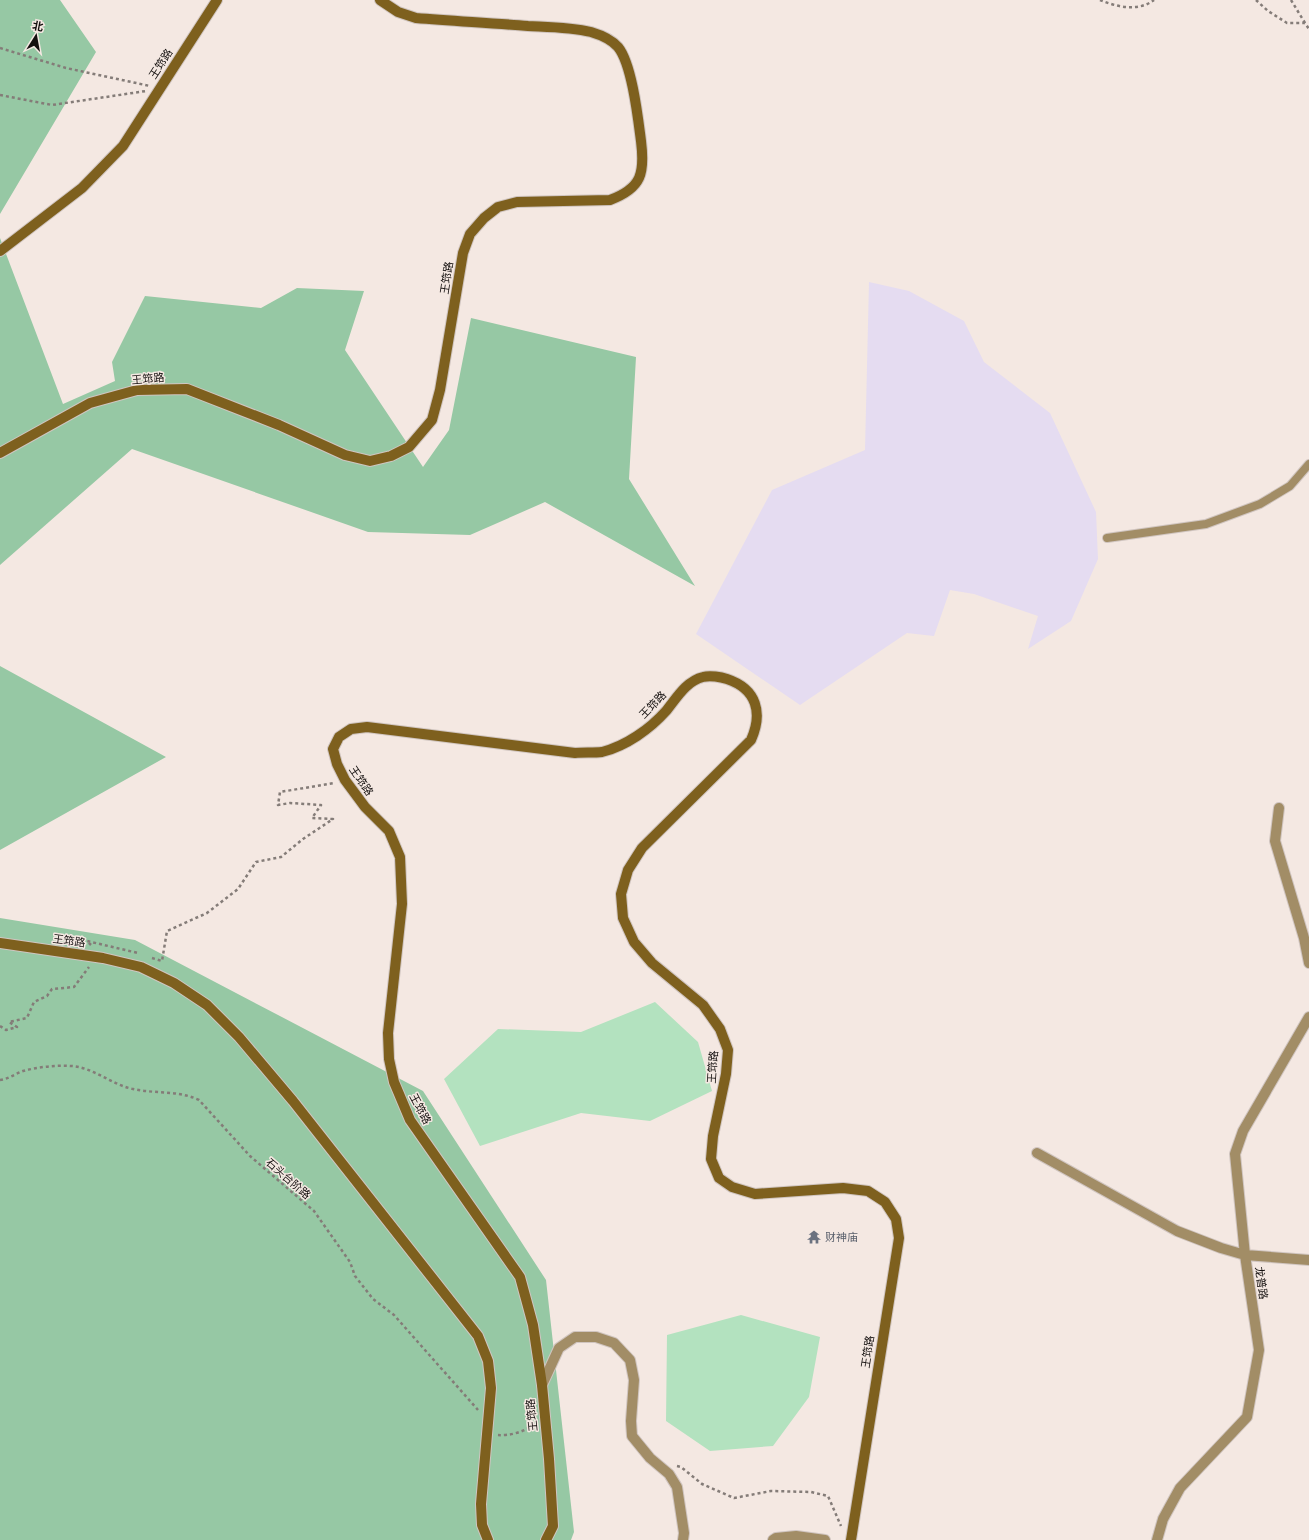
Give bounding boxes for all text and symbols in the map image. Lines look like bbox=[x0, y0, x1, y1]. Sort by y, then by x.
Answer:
north arrow bbox=[16, 16, 56, 56]
text: 北 bbox=[31, 18, 45, 35]
street label: 王筇路 bbox=[146, 46, 176, 82]
street label: 王筇路 bbox=[437, 261, 457, 295]
street label: 王筇路 bbox=[131, 370, 165, 388]
street label: 王筇路 bbox=[636, 688, 670, 722]
street label: 王筇路 bbox=[346, 763, 376, 799]
street label: 王筇路 bbox=[52, 931, 86, 951]
street label: 王筇路 bbox=[704, 1050, 722, 1084]
street label: 王筇路 bbox=[406, 1091, 434, 1127]
street label: 石头台阶路 bbox=[262, 1155, 314, 1203]
temple icon: 财神庙 bbox=[806, 1229, 822, 1245]
place label: 财神庙 bbox=[825, 1230, 858, 1245]
street label: 龙普路 bbox=[1251, 1266, 1271, 1300]
street label: 王筇路 bbox=[858, 1335, 878, 1369]
street label: 王筇路 bbox=[523, 1398, 541, 1432]

